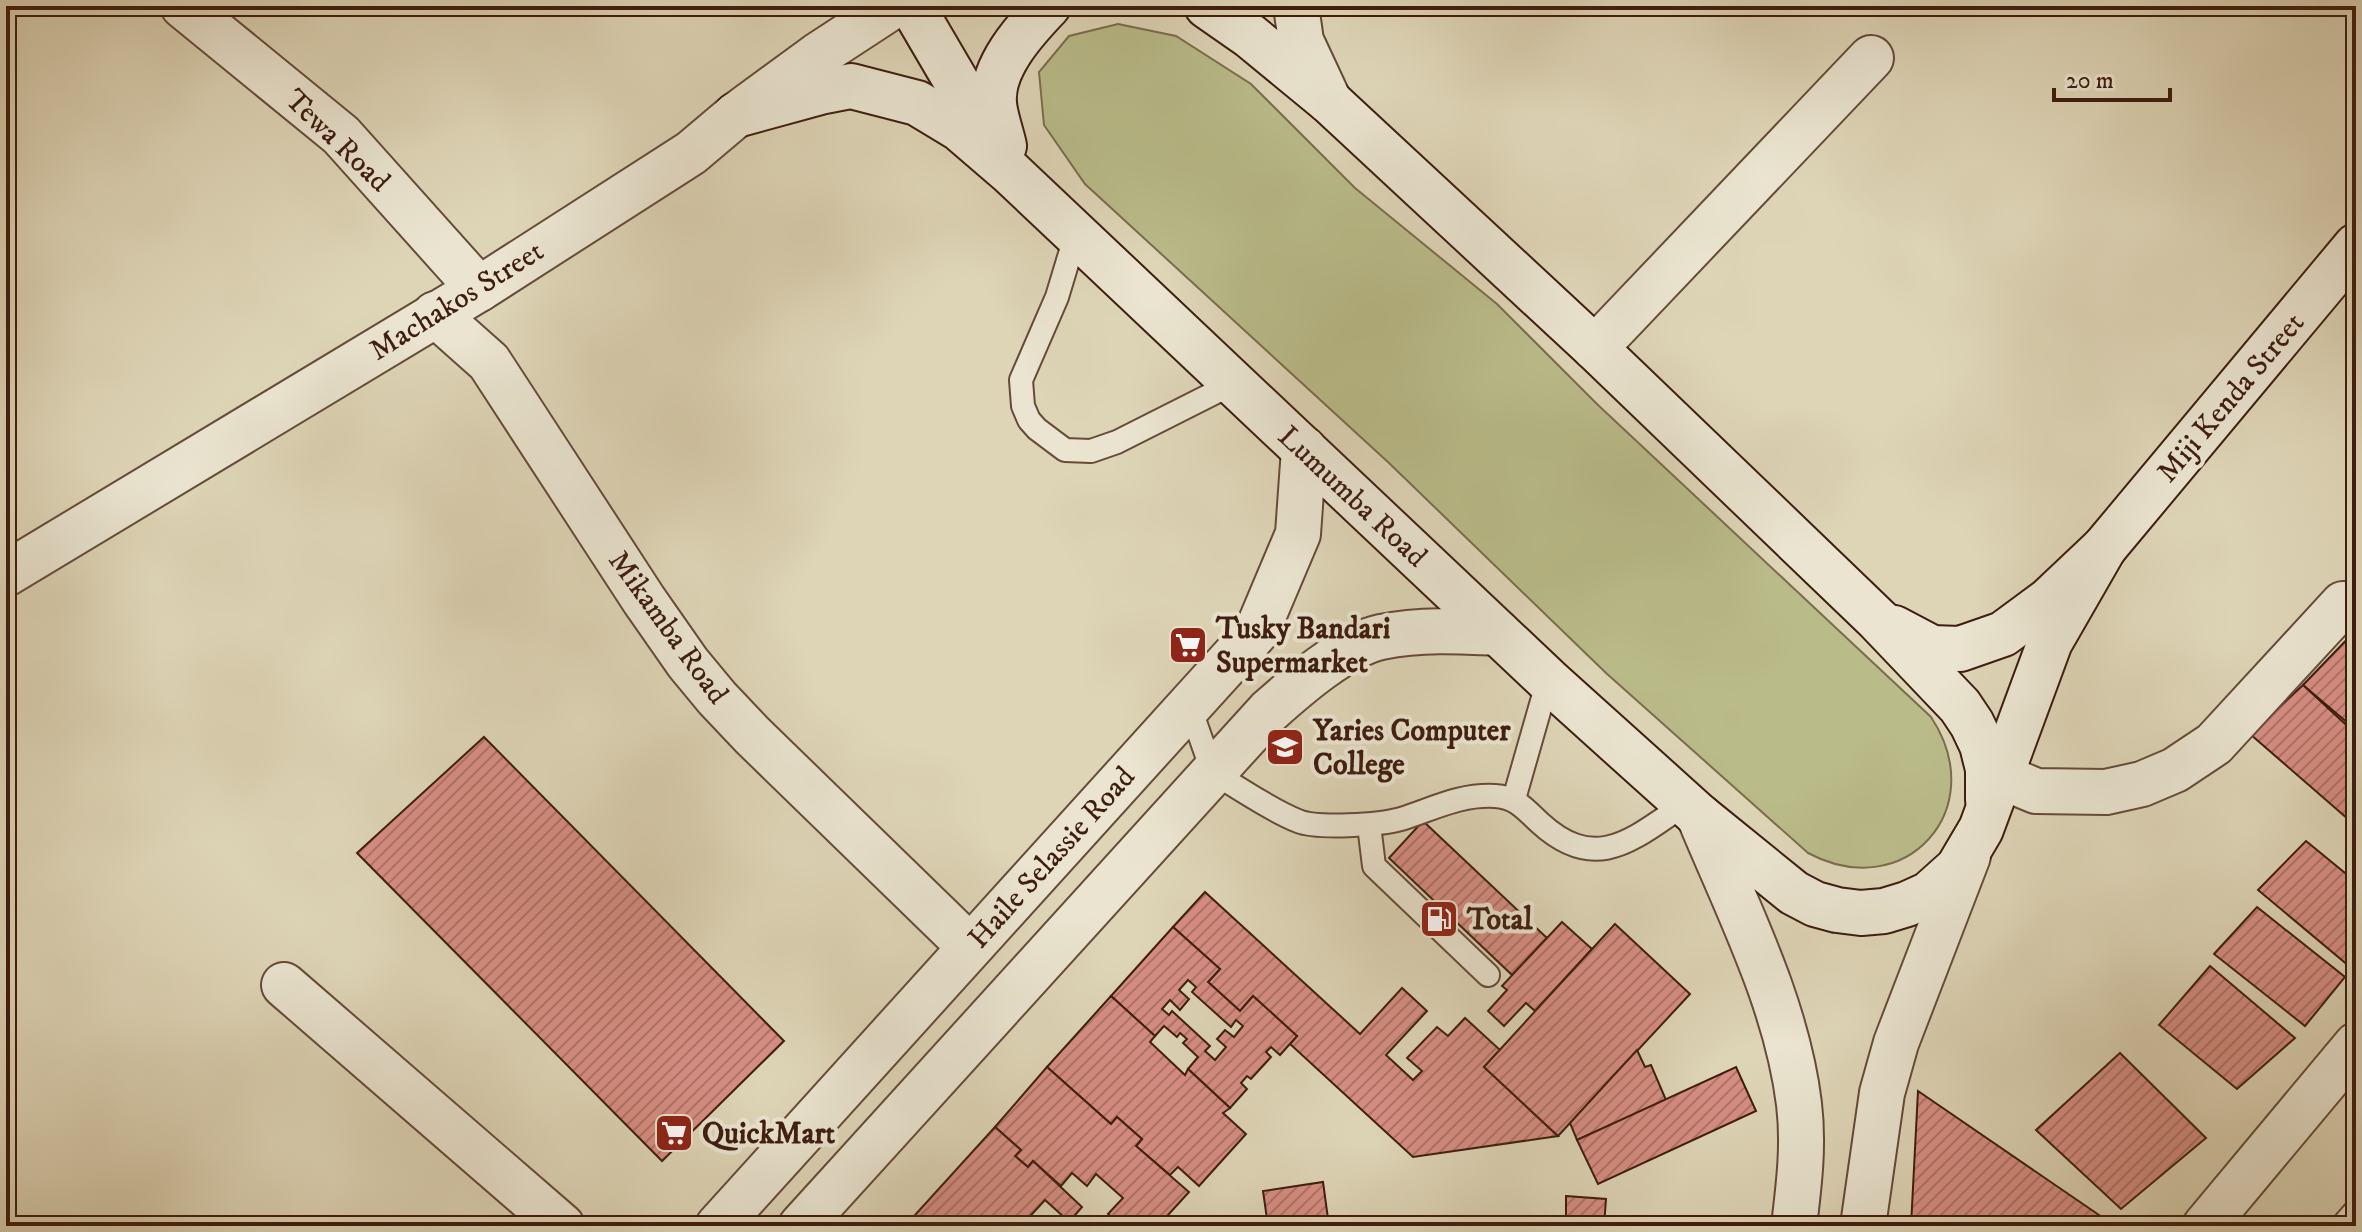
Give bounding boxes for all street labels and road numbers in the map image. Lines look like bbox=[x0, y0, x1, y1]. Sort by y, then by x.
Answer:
street label: Tewa Road bbox=[276, 82, 397, 200]
street label: Machakos Street bbox=[363, 233, 551, 369]
street label: Miji Kenda Street bbox=[2149, 306, 2313, 490]
street label: Lumumba Road bbox=[1270, 419, 1434, 576]
street label: Mikamba Road bbox=[600, 544, 736, 712]
street label: Haile Selassie Road bbox=[961, 759, 1144, 957]

